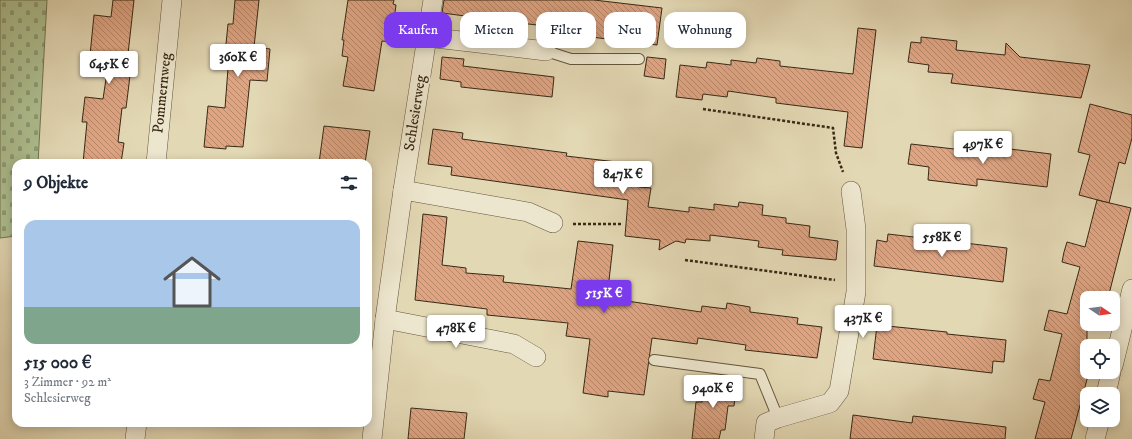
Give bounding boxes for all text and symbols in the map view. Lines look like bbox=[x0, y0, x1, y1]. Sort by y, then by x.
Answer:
chip: Kaufen bbox=[384, 12, 452, 48]
chip: Mieten bbox=[460, 12, 528, 48]
chip: Filter bbox=[536, 12, 596, 48]
chip: Neu bbox=[604, 12, 656, 48]
chip: Wohnung bbox=[664, 12, 746, 48]
pin: 360K € bbox=[205, 44, 271, 78]
text: 360K € bbox=[219, 49, 257, 65]
pin: 645K € bbox=[76, 51, 142, 85]
street label: Pommernweg bbox=[148, 51, 176, 134]
text: 645K € bbox=[89, 56, 129, 72]
street label: Schlesierweg bbox=[400, 73, 430, 152]
pin: 497K € bbox=[950, 131, 1016, 165]
text: 497K € bbox=[963, 136, 1003, 152]
pin: 847K € bbox=[590, 161, 656, 195]
text: 847K € bbox=[603, 166, 643, 182]
text: 9 Objekte bbox=[24, 172, 88, 194]
icon: filters bbox=[338, 172, 360, 194]
pin: 558K € bbox=[909, 224, 975, 258]
text: 558K € bbox=[923, 229, 961, 245]
icon: home bbox=[156, 246, 228, 318]
pin: 515K € bbox=[571, 280, 637, 314]
text: 515K € bbox=[585, 285, 623, 301]
north arrow bbox=[1080, 291, 1120, 331]
map controls bbox=[1080, 291, 1120, 427]
pin: 437K € bbox=[830, 305, 896, 339]
text: 437K € bbox=[844, 310, 882, 326]
pin: 478K € bbox=[423, 315, 489, 349]
text: 478K € bbox=[436, 320, 476, 336]
button: locate bbox=[1080, 339, 1120, 379]
text: 515 000 € bbox=[24, 352, 92, 374]
text: 3 Zimmer · 92 m² bbox=[24, 374, 111, 390]
pin: 940K € bbox=[680, 375, 746, 409]
text: 940K € bbox=[693, 380, 733, 396]
button: layers bbox=[1080, 387, 1120, 427]
text: Schlesierweg bbox=[24, 390, 91, 406]

